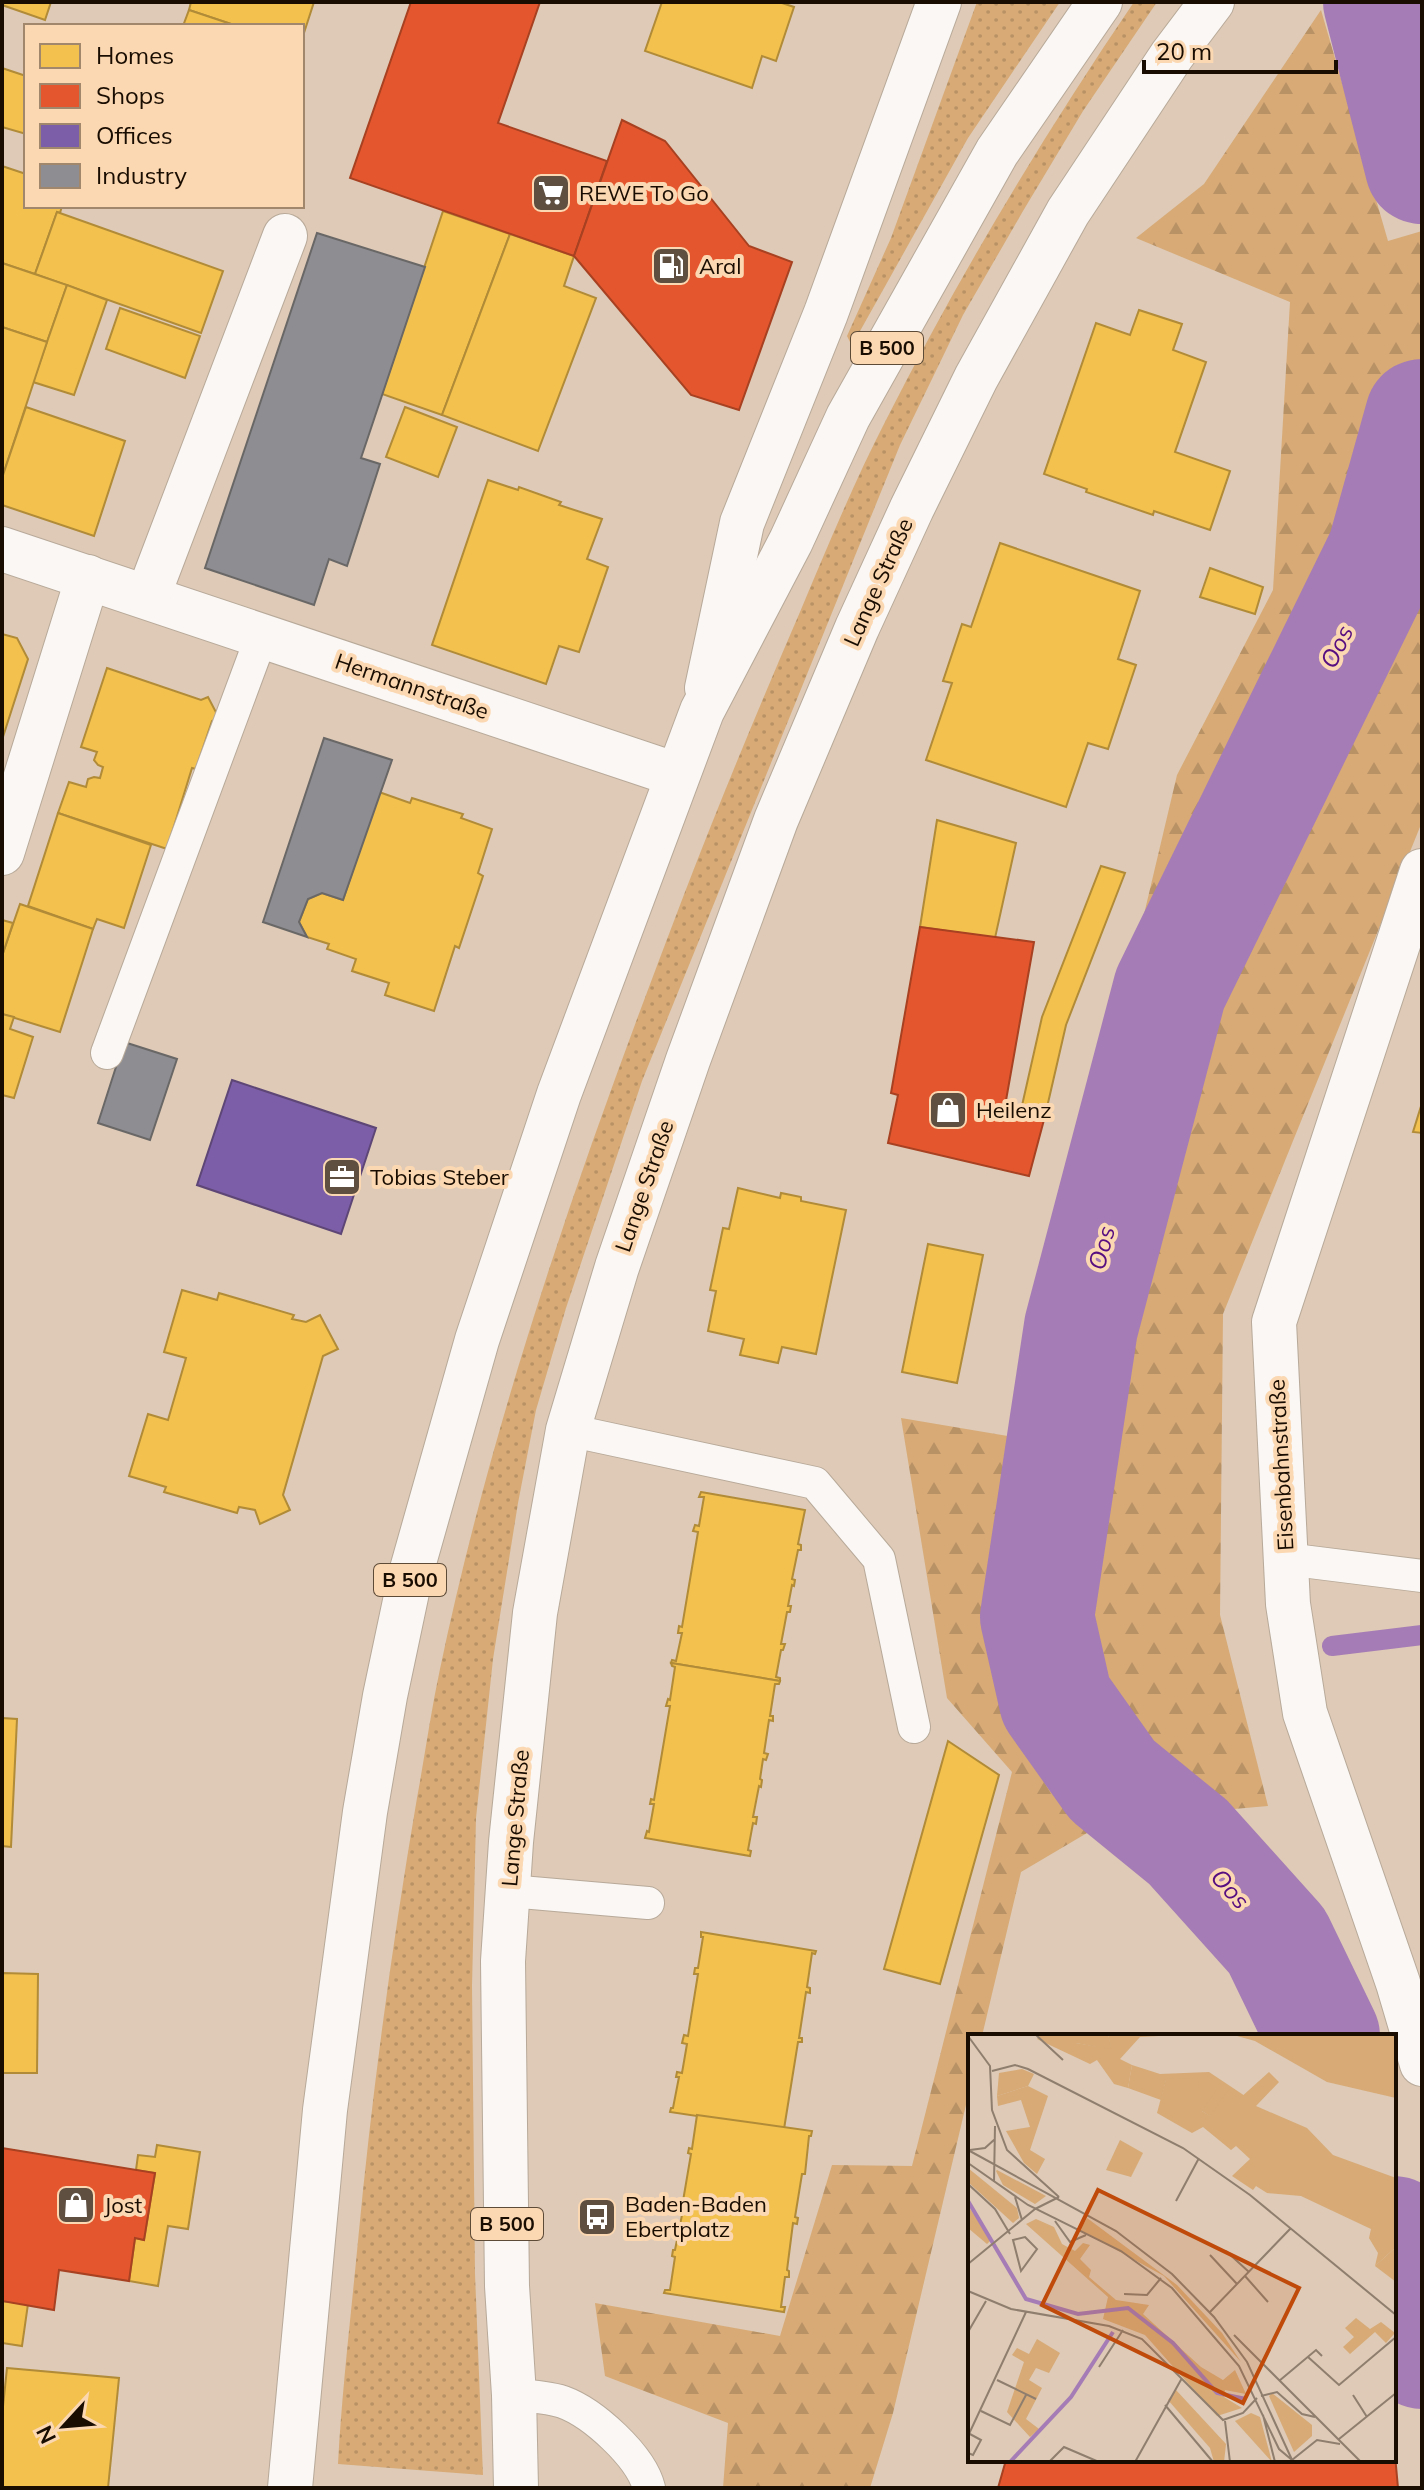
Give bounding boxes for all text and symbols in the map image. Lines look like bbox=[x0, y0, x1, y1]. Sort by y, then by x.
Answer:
legend bbox=[24, 24, 304, 208]
scale bar bbox=[1144, 24, 1336, 74]
text: 20 m bbox=[1156, 36, 1212, 66]
text: Homes bbox=[96, 40, 174, 70]
text: Shops bbox=[96, 80, 165, 110]
text: Offices bbox=[96, 120, 173, 150]
text: Industry bbox=[96, 160, 187, 190]
supermarket icon: REWE To Go bbox=[530, 172, 572, 214]
place label: REWE To Go bbox=[579, 179, 709, 207]
fuel station icon: Aral bbox=[650, 245, 692, 287]
place label: Aral bbox=[699, 252, 741, 280]
road number: B 500 bbox=[851, 332, 923, 364]
street label: Lange Straße bbox=[837, 514, 919, 650]
water label: Oos bbox=[1313, 620, 1359, 673]
street label: Hermannstraße bbox=[332, 647, 492, 725]
shop icon: Heilenz bbox=[927, 1089, 969, 1131]
place label: Heilenz bbox=[976, 1096, 1052, 1124]
street label: Lange Straße bbox=[608, 1116, 680, 1256]
office icon: Tobias Steber bbox=[321, 1156, 363, 1198]
place label: Tobias Steber bbox=[370, 1163, 509, 1191]
water label: Oos bbox=[1081, 1223, 1121, 1273]
street label: Eisenbahnstraße bbox=[1263, 1379, 1299, 1551]
road number: B 500 bbox=[374, 1564, 446, 1596]
street label: Lange Straße bbox=[495, 1748, 535, 1888]
water label: Oos bbox=[1205, 1862, 1257, 1915]
inset map bbox=[968, 2034, 1396, 2462]
shop icon: Jost bbox=[55, 2184, 97, 2226]
place label: Baden-Baden Ebertplatz bbox=[625, 2190, 767, 2243]
place label: Jost bbox=[104, 2191, 143, 2219]
bus stop icon: Baden-Baden Ebertplatz bbox=[576, 2196, 618, 2238]
road number: B 500 bbox=[471, 2208, 543, 2240]
north arrow bbox=[24, 2386, 104, 2466]
text: N bbox=[30, 2421, 62, 2448]

